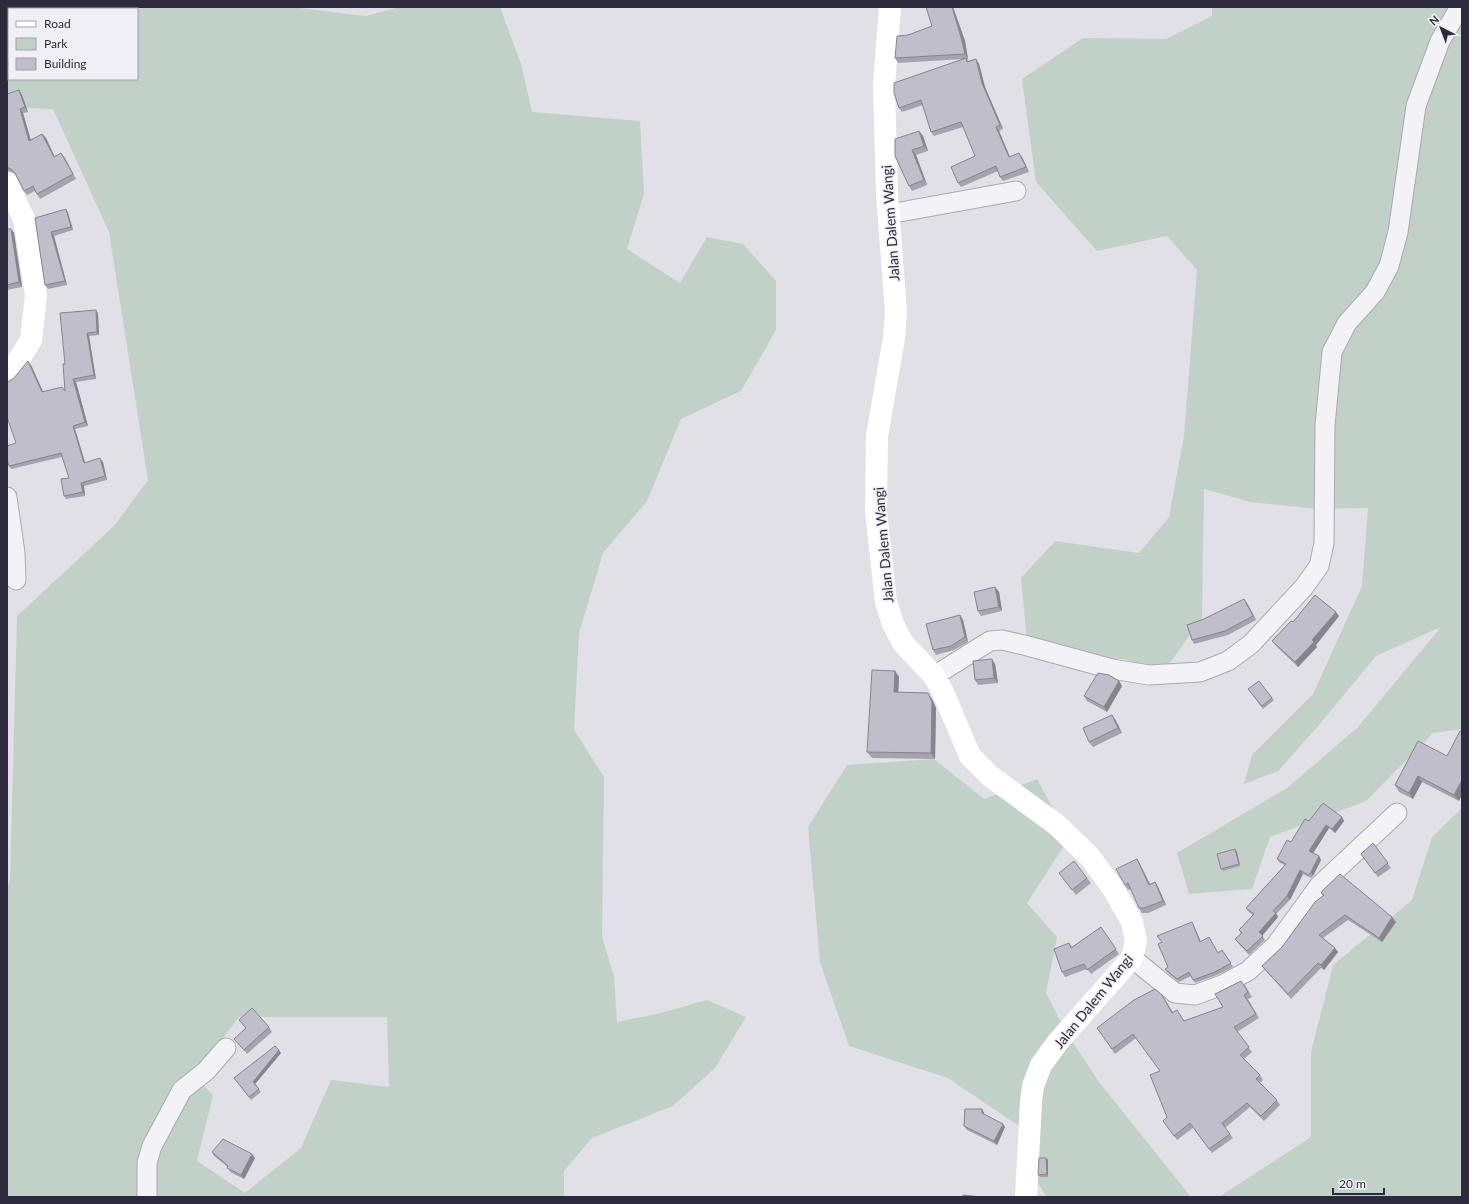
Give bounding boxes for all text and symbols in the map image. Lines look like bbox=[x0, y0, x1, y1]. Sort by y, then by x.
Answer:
legend bbox=[8, 8, 138, 80]
north arrow bbox=[1421, 8, 1461, 48]
text: N bbox=[1426, 13, 1441, 28]
text: Road bbox=[44, 16, 71, 31]
text: Park bbox=[44, 36, 68, 51]
text: Building bbox=[44, 56, 87, 71]
street label: Jalan Dalem Wangi bbox=[877, 164, 903, 282]
street label: Jalan Dalem Wangi bbox=[869, 486, 897, 604]
street label: Jalan Dalem Wangi bbox=[1050, 950, 1136, 1052]
scale bar bbox=[1333, 1170, 1384, 1196]
text: 20 m bbox=[1339, 1176, 1366, 1191]

